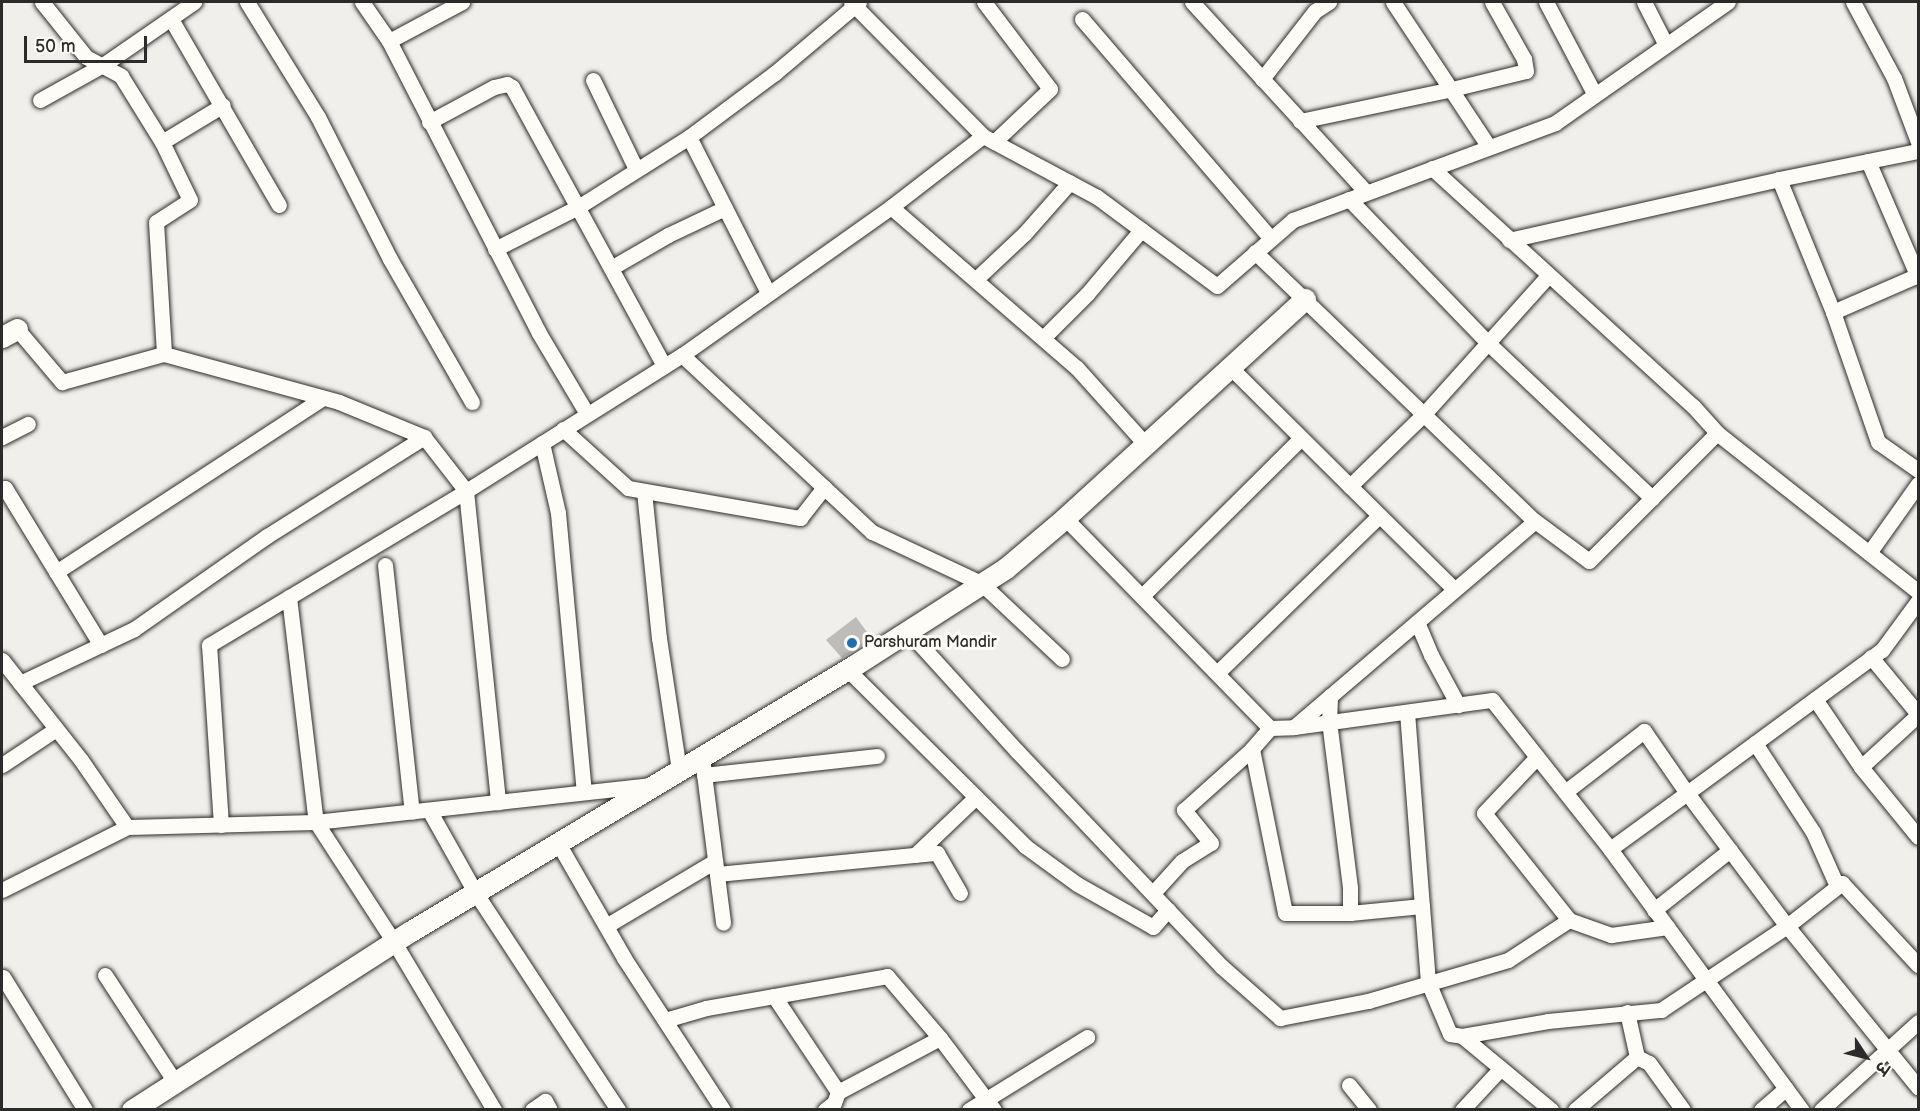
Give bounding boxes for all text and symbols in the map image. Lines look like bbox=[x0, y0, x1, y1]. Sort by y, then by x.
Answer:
scale bar bbox=[27, 24, 150, 62]
text: 50 m bbox=[35, 36, 76, 57]
place label: Parshuram Mandir bbox=[864, 633, 996, 653]
marker: Parshuram Mandir bbox=[845, 636, 859, 650]
north arrow bbox=[1836, 1027, 1896, 1087]
text: उ bbox=[1870, 1058, 1892, 1077]

